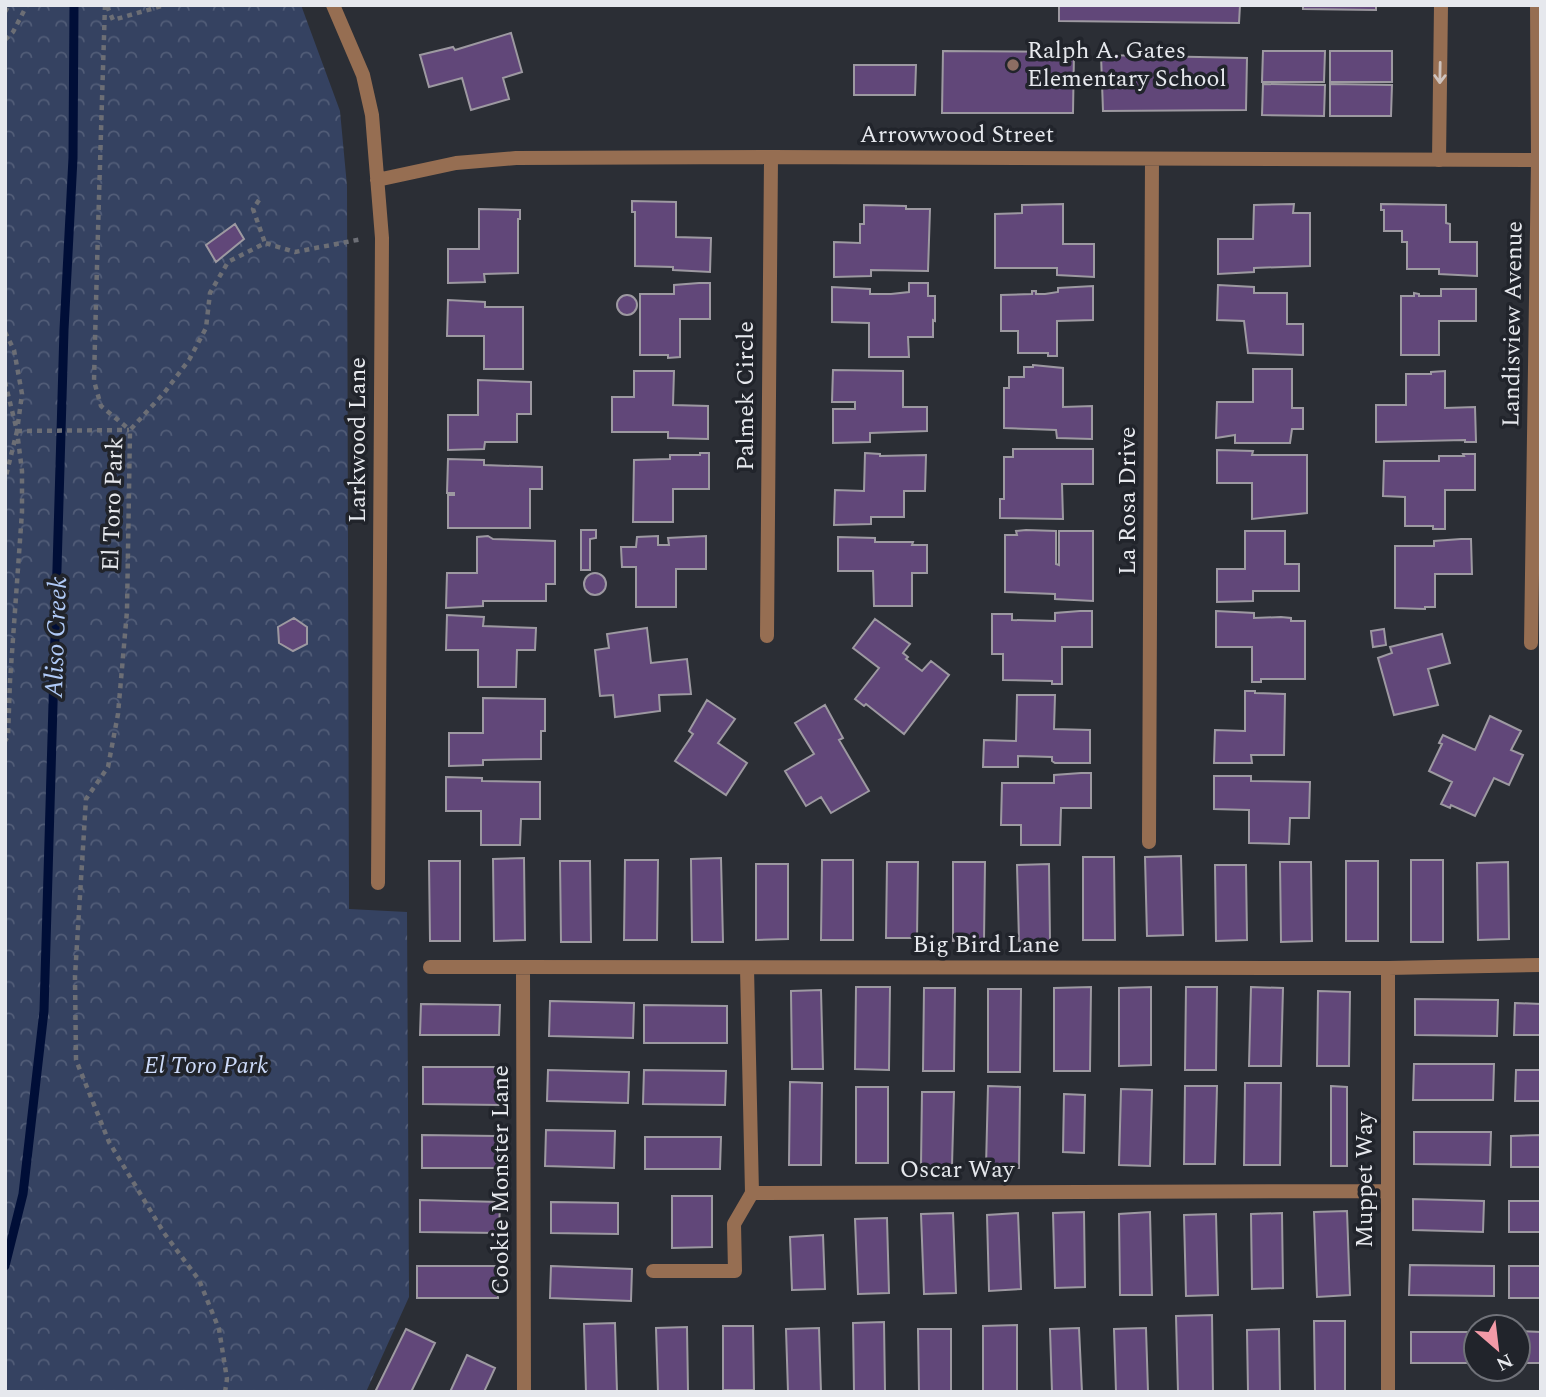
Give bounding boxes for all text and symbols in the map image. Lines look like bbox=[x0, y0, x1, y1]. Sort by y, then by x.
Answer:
place label: Ralph A. Gates Elementary School bbox=[1027, 33, 1227, 97]
marker: Ralph A. Gates Elementary School bbox=[1005, 57, 1021, 73]
one-way arrow bbox=[1433, 62, 1447, 85]
street label: Arrowwood Street bbox=[860, 117, 1054, 153]
street label: Landisview Avenue bbox=[1493, 221, 1533, 427]
street label: Palmek Circle bbox=[728, 321, 764, 471]
street label: Larkwood Lane bbox=[340, 357, 376, 523]
street label: La Rosa Drive bbox=[1110, 427, 1146, 575]
street label: El Toro Park bbox=[93, 436, 133, 572]
water label: Aliso Creek bbox=[34, 576, 78, 699]
street label: Big Bird Lane bbox=[912, 927, 1060, 963]
park label: El Toro Park bbox=[144, 1048, 268, 1084]
street label: Cookie Monster Lane bbox=[483, 1065, 519, 1295]
street label: Muppet Way bbox=[1347, 1110, 1383, 1248]
street label: Oscar Way bbox=[900, 1152, 1016, 1188]
north arrow bbox=[1462, 1313, 1532, 1383]
text: N bbox=[1491, 1345, 1518, 1378]

